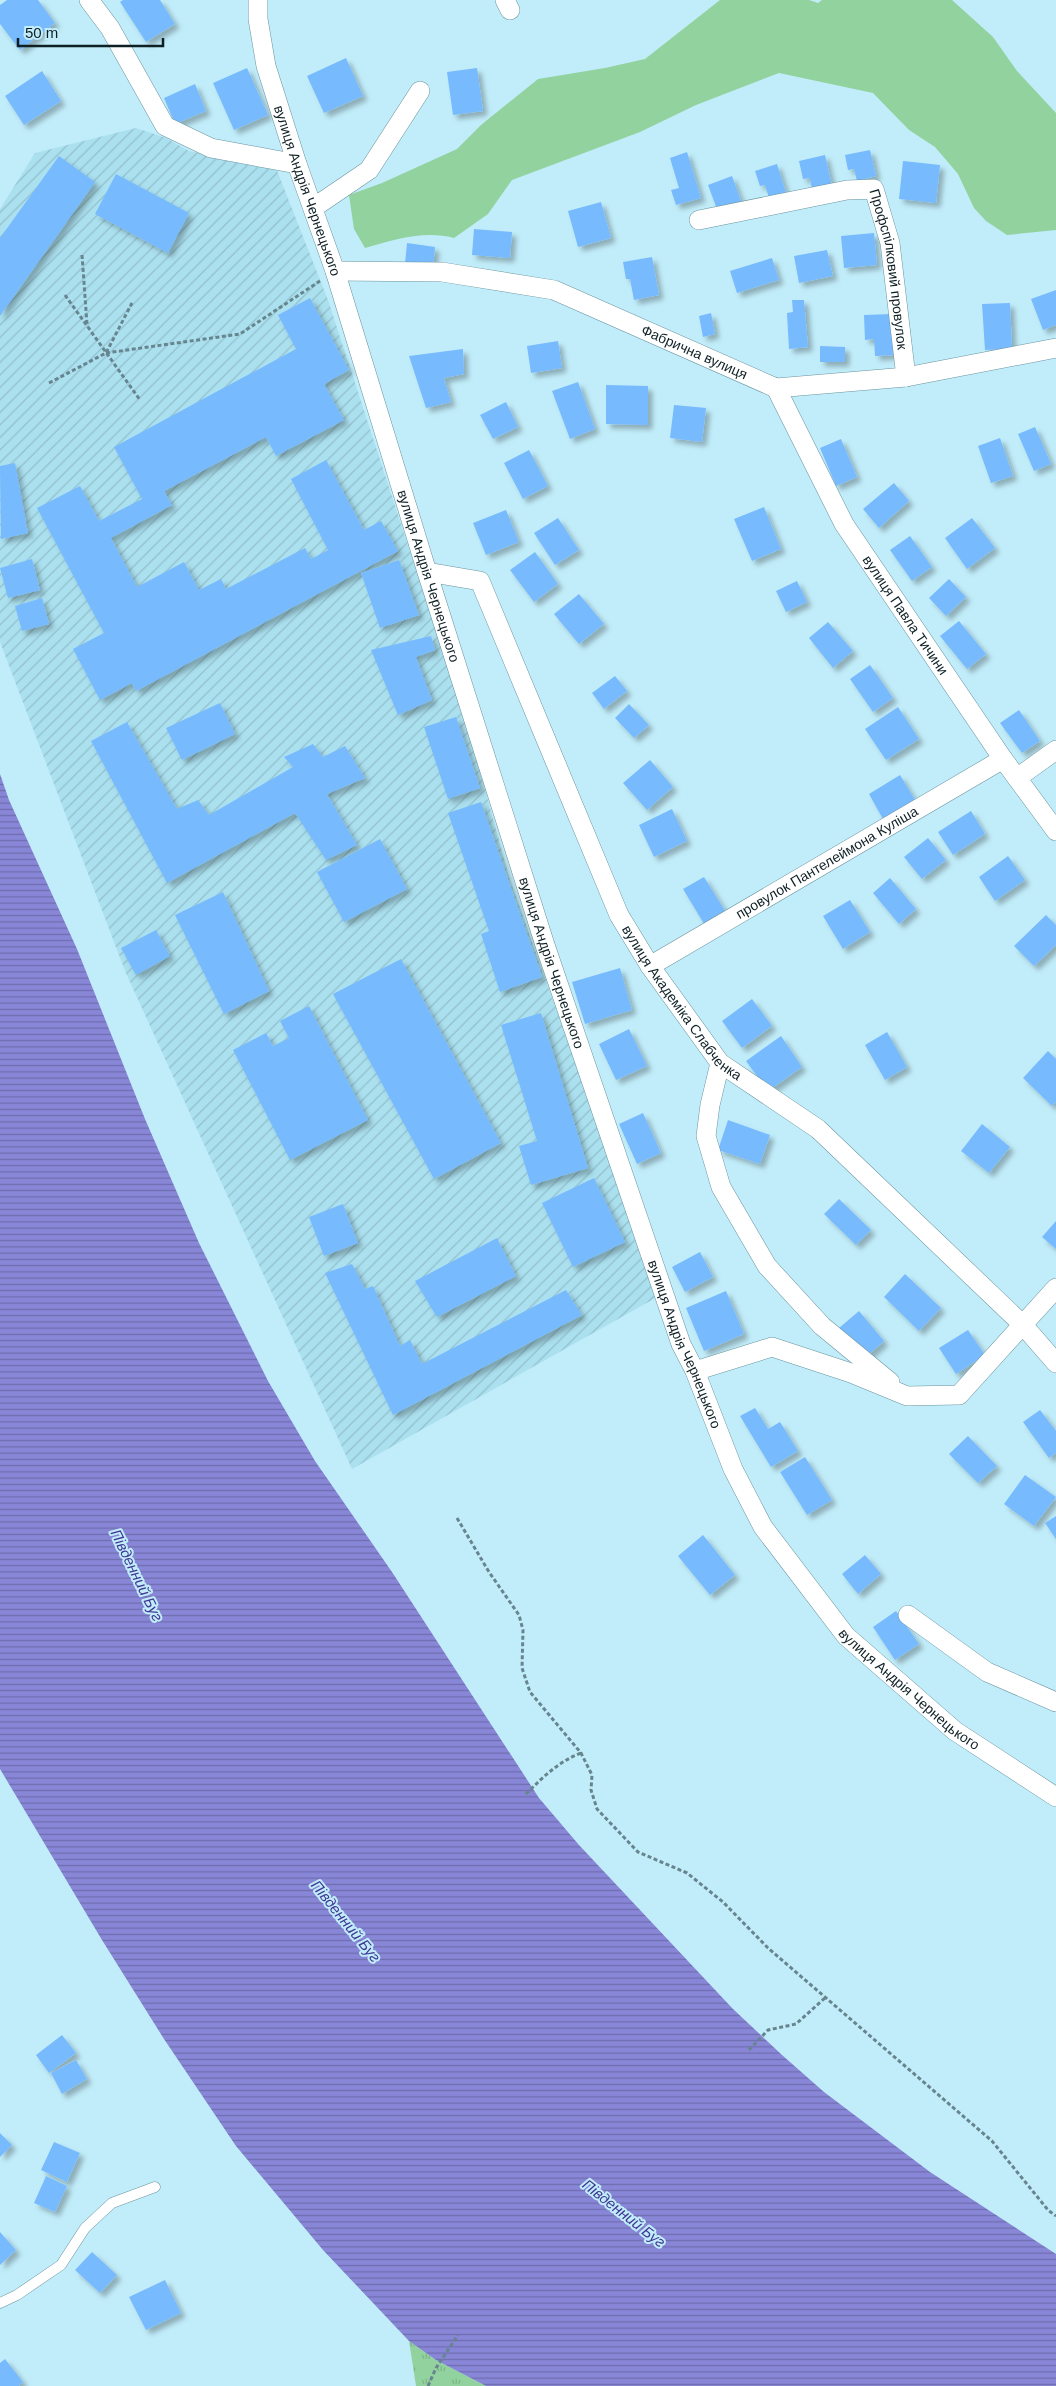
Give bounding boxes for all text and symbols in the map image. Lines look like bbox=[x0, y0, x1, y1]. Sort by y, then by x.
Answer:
scale bar bbox=[18, 15, 162, 47]
text: 50 m bbox=[25, 24, 58, 41]
street label: вулиця Андрія Чернецького bbox=[271, 103, 344, 278]
street label: Профспілковий провулок bbox=[866, 187, 911, 351]
street label: Фабрична вулиця bbox=[639, 322, 750, 382]
street label: вулиця Андрія Чернецького bbox=[394, 488, 463, 664]
street label: вулиця Павла Тичини bbox=[860, 552, 952, 678]
street label: провулок Пантелеймона Куліша bbox=[733, 803, 921, 922]
street label: вулиця Андрія Чернецького bbox=[516, 875, 588, 1051]
street label: вулиця Академіка Слабченка bbox=[619, 922, 745, 1083]
street label: вулиця Андрія Чернецького bbox=[645, 1258, 725, 1431]
water label: Південний Буг bbox=[107, 1526, 167, 1624]
street label: вулиця Андрія Чернецького bbox=[835, 1626, 983, 1753]
water label: Південний Буг bbox=[308, 1877, 384, 1966]
water label: Південний Буг bbox=[579, 2176, 669, 2251]

